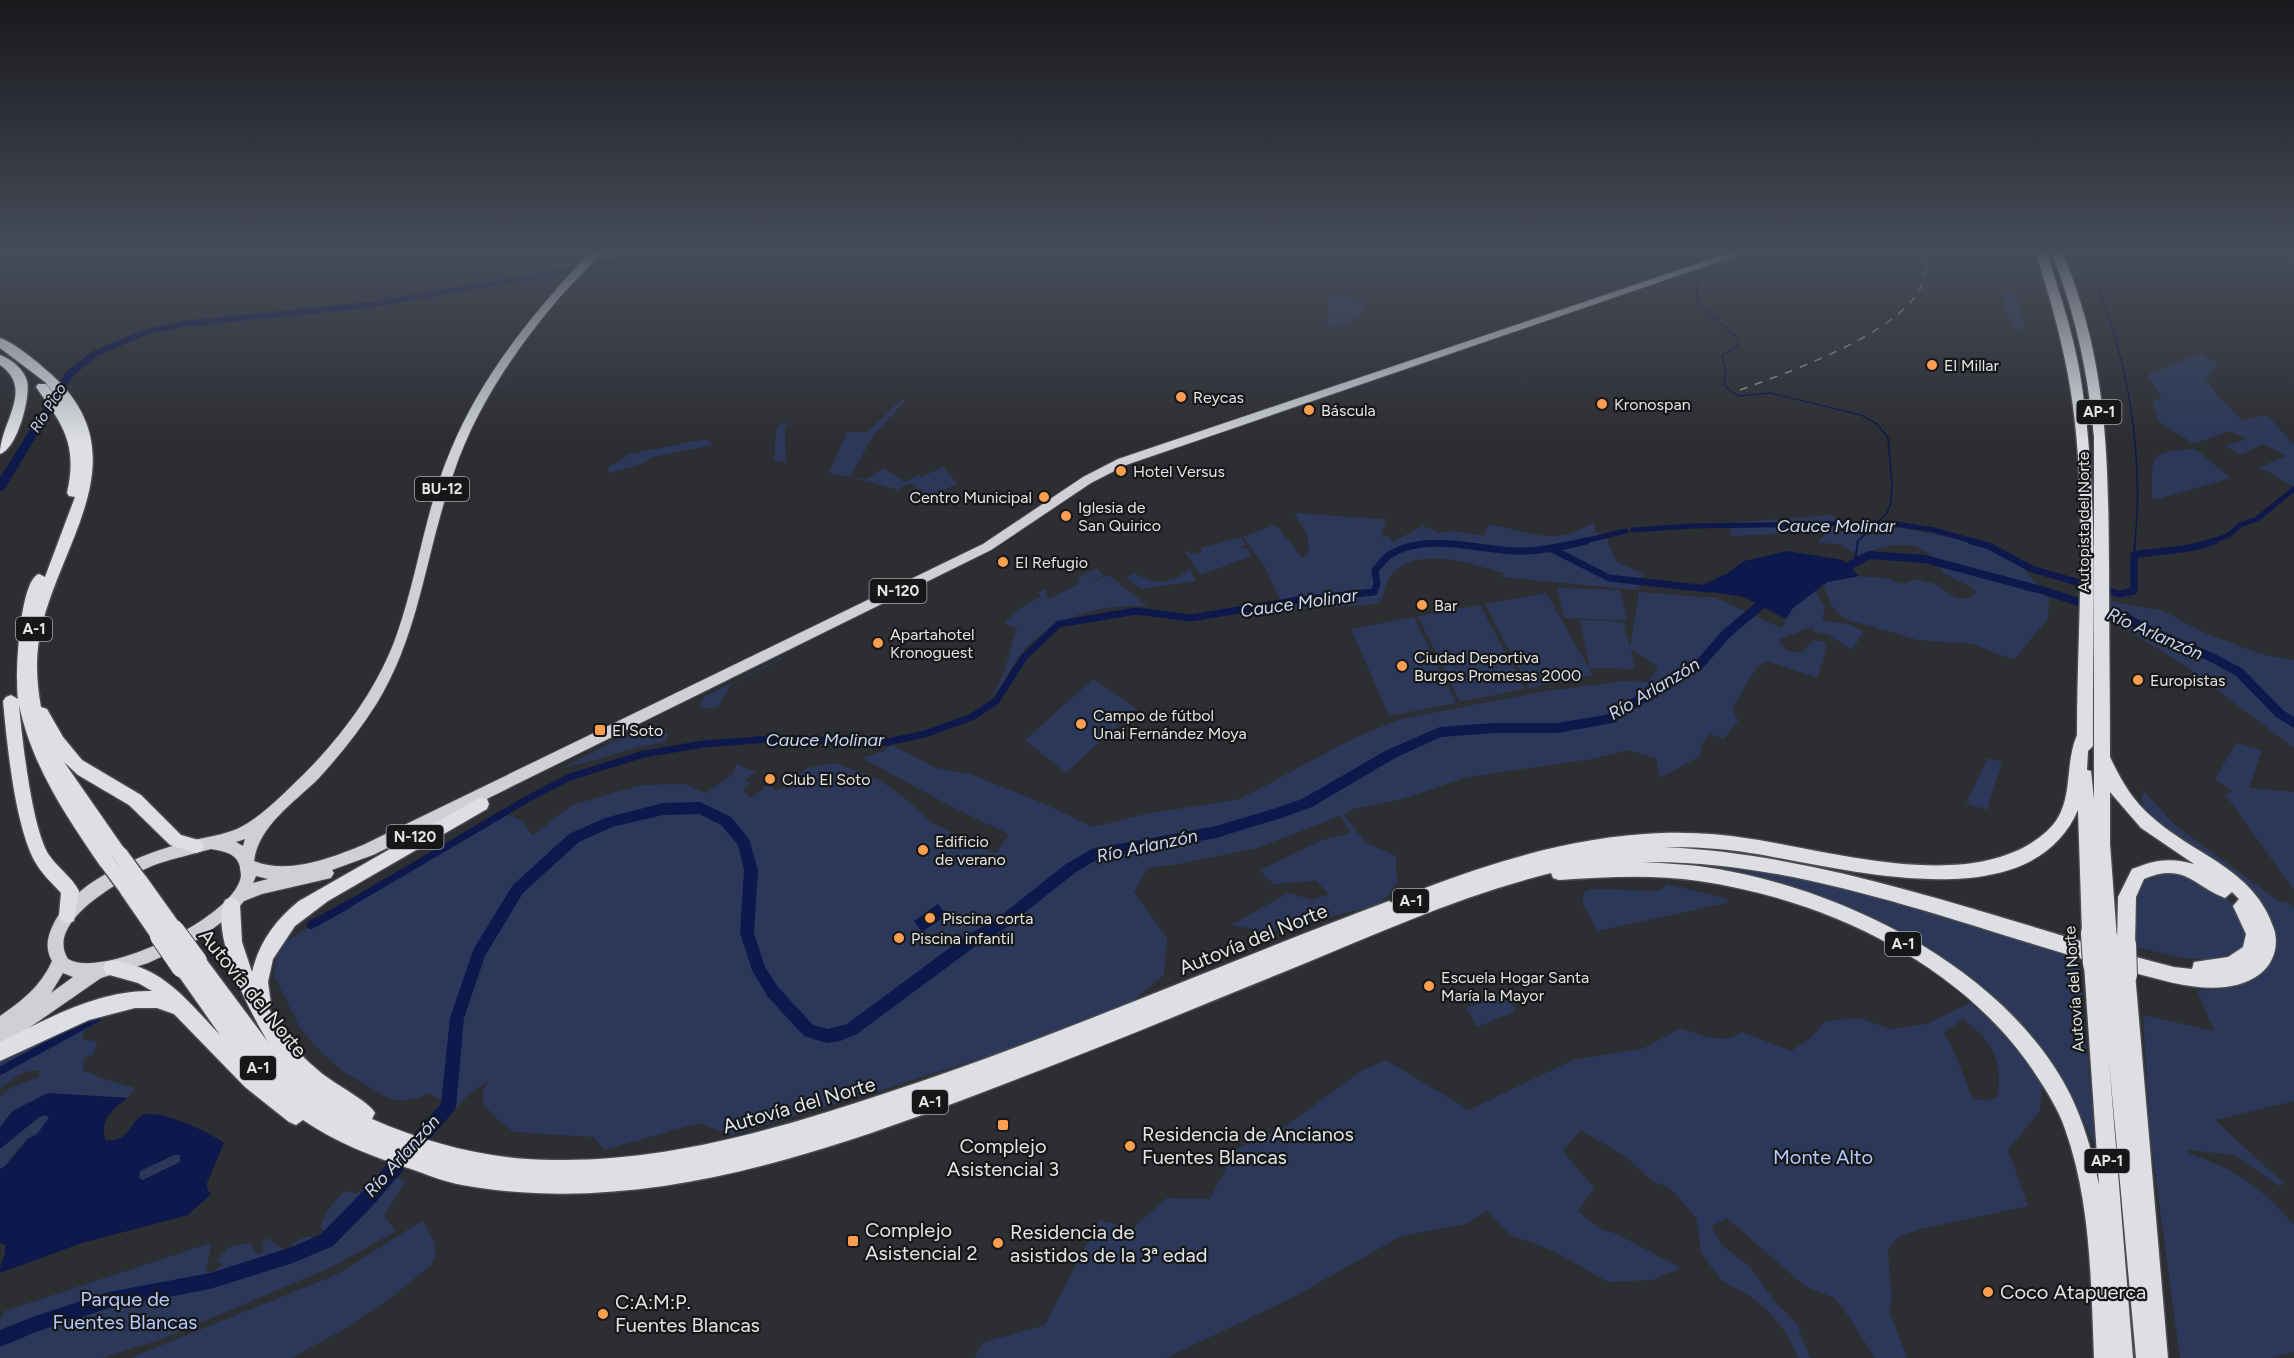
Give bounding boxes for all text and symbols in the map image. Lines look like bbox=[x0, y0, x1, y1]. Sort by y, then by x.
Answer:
place label: El Millar bbox=[1944, 356, 1999, 375]
marker: El Millar bbox=[1925, 358, 1939, 372]
water label: Río Pico bbox=[26, 380, 70, 436]
place label: Reycas bbox=[1193, 388, 1244, 407]
marker: Reycas bbox=[1174, 390, 1188, 404]
place label: Kronospan bbox=[1614, 395, 1691, 414]
marker: Kronospan bbox=[1595, 397, 1609, 411]
road number: AP-1 bbox=[2076, 400, 2122, 424]
place label: Báscula bbox=[1321, 401, 1376, 420]
marker: Báscula bbox=[1302, 403, 1316, 417]
street label: Autopista del Norte bbox=[2074, 451, 2093, 593]
place label: Hotel Versus bbox=[1133, 462, 1225, 481]
marker: Hotel Versus bbox=[1114, 464, 1128, 478]
road number: BU-12 bbox=[415, 477, 469, 501]
place label: Centro Municipal bbox=[910, 488, 1032, 507]
marker: Centro Municipal bbox=[1037, 490, 1051, 504]
place label: Iglesia de San Quirico bbox=[1078, 498, 1161, 535]
marker: Iglesia de San Quirico bbox=[1059, 509, 1073, 523]
water label: Cauce Molinar bbox=[1777, 515, 1896, 537]
place label: El Refugio bbox=[1015, 553, 1088, 572]
marker: El Refugio bbox=[996, 555, 1010, 569]
road number: N-120 bbox=[870, 579, 926, 603]
water label: Cauce Molinar bbox=[1239, 584, 1360, 622]
place label: Bar bbox=[1434, 596, 1458, 615]
marker: Bar bbox=[1415, 598, 1429, 612]
water label: Río Arlanzón bbox=[2104, 603, 2206, 665]
road number: A-1 bbox=[16, 617, 52, 641]
place label: Apartahotel Kronoguest bbox=[890, 625, 975, 662]
marker: Apartahotel Kronoguest bbox=[871, 636, 885, 650]
place label: Ciudad Deportiva Burgos Promesas 2000 bbox=[1414, 648, 1581, 685]
water label: Río Arlanzón bbox=[1604, 653, 1704, 725]
marker: Ciudad Deportiva Burgos Promesas 2000 bbox=[1395, 659, 1409, 673]
place label: Europistas bbox=[2150, 671, 2225, 690]
marker: Europistas bbox=[2131, 673, 2145, 687]
place label: Campo de fútbol Unai Fernández Moya bbox=[1093, 706, 1247, 743]
marker: Campo de fútbol Unai Fernández Moya bbox=[1074, 717, 1088, 731]
place label: El Soto bbox=[612, 721, 663, 740]
marker: El Soto bbox=[593, 723, 607, 737]
water label: Cauce Molinar bbox=[766, 729, 885, 751]
place label: Club El Soto bbox=[782, 770, 871, 789]
marker: Club El Soto bbox=[763, 772, 777, 786]
road number: N-120 bbox=[386, 825, 444, 849]
water label: Río Arlanzón bbox=[1094, 825, 1200, 867]
place label: Edificio de verano bbox=[935, 832, 1006, 869]
marker: Edificio de verano bbox=[916, 843, 930, 857]
road number: A-1 bbox=[1393, 889, 1429, 913]
street label: Autovía del Norte bbox=[1175, 898, 1331, 980]
place label: Piscina corta bbox=[942, 909, 1033, 928]
marker: Piscina corta bbox=[923, 911, 937, 925]
street label: Autovía del Norte bbox=[194, 924, 312, 1062]
street label: Autovía del Norte bbox=[2060, 925, 2088, 1053]
place label: Piscina infantil bbox=[911, 929, 1014, 948]
marker: Piscina infantil bbox=[892, 931, 906, 945]
road number: A-1 bbox=[1885, 932, 1921, 956]
place label: Escuela Hogar Santa María la Mayor bbox=[1441, 968, 1589, 1005]
marker: Escuela Hogar Santa María la Mayor bbox=[1422, 979, 1436, 993]
road number: A-1 bbox=[240, 1056, 276, 1080]
street label: Autovía del Norte bbox=[720, 1072, 878, 1138]
road number: A-1 bbox=[912, 1090, 948, 1114]
water label: Río Arlanzón bbox=[359, 1110, 445, 1202]
marker: Complejo Asistencial 3 bbox=[996, 1118, 1010, 1132]
place label: Residencia de Ancianos Fuentes Blancas bbox=[1142, 1122, 1354, 1169]
place label: Complejo Asistencial 3 bbox=[947, 1134, 1059, 1181]
marker: Residencia de Ancianos Fuentes Blancas bbox=[1123, 1139, 1137, 1153]
park label: Monte Alto bbox=[1773, 1145, 1873, 1169]
road number: AP-1 bbox=[2084, 1149, 2130, 1173]
place label: Complejo Asistencial 2 bbox=[865, 1218, 978, 1265]
place label: Residencia de asistidos de la 3ª edad bbox=[1010, 1220, 1207, 1267]
marker: Complejo Asistencial 2 bbox=[846, 1234, 860, 1248]
marker: Residencia de asistidos de la 3ª edad bbox=[991, 1236, 1005, 1250]
place label: Coco Atapuerca bbox=[2000, 1280, 2146, 1304]
marker: Coco Atapuerca bbox=[1981, 1285, 1995, 1299]
park label: Parque de Fuentes Blancas bbox=[53, 1287, 197, 1334]
place label: C:A:M:P. Fuentes Blancas bbox=[615, 1290, 760, 1337]
marker: C:A:M:P. Fuentes Blancas bbox=[596, 1307, 610, 1321]

